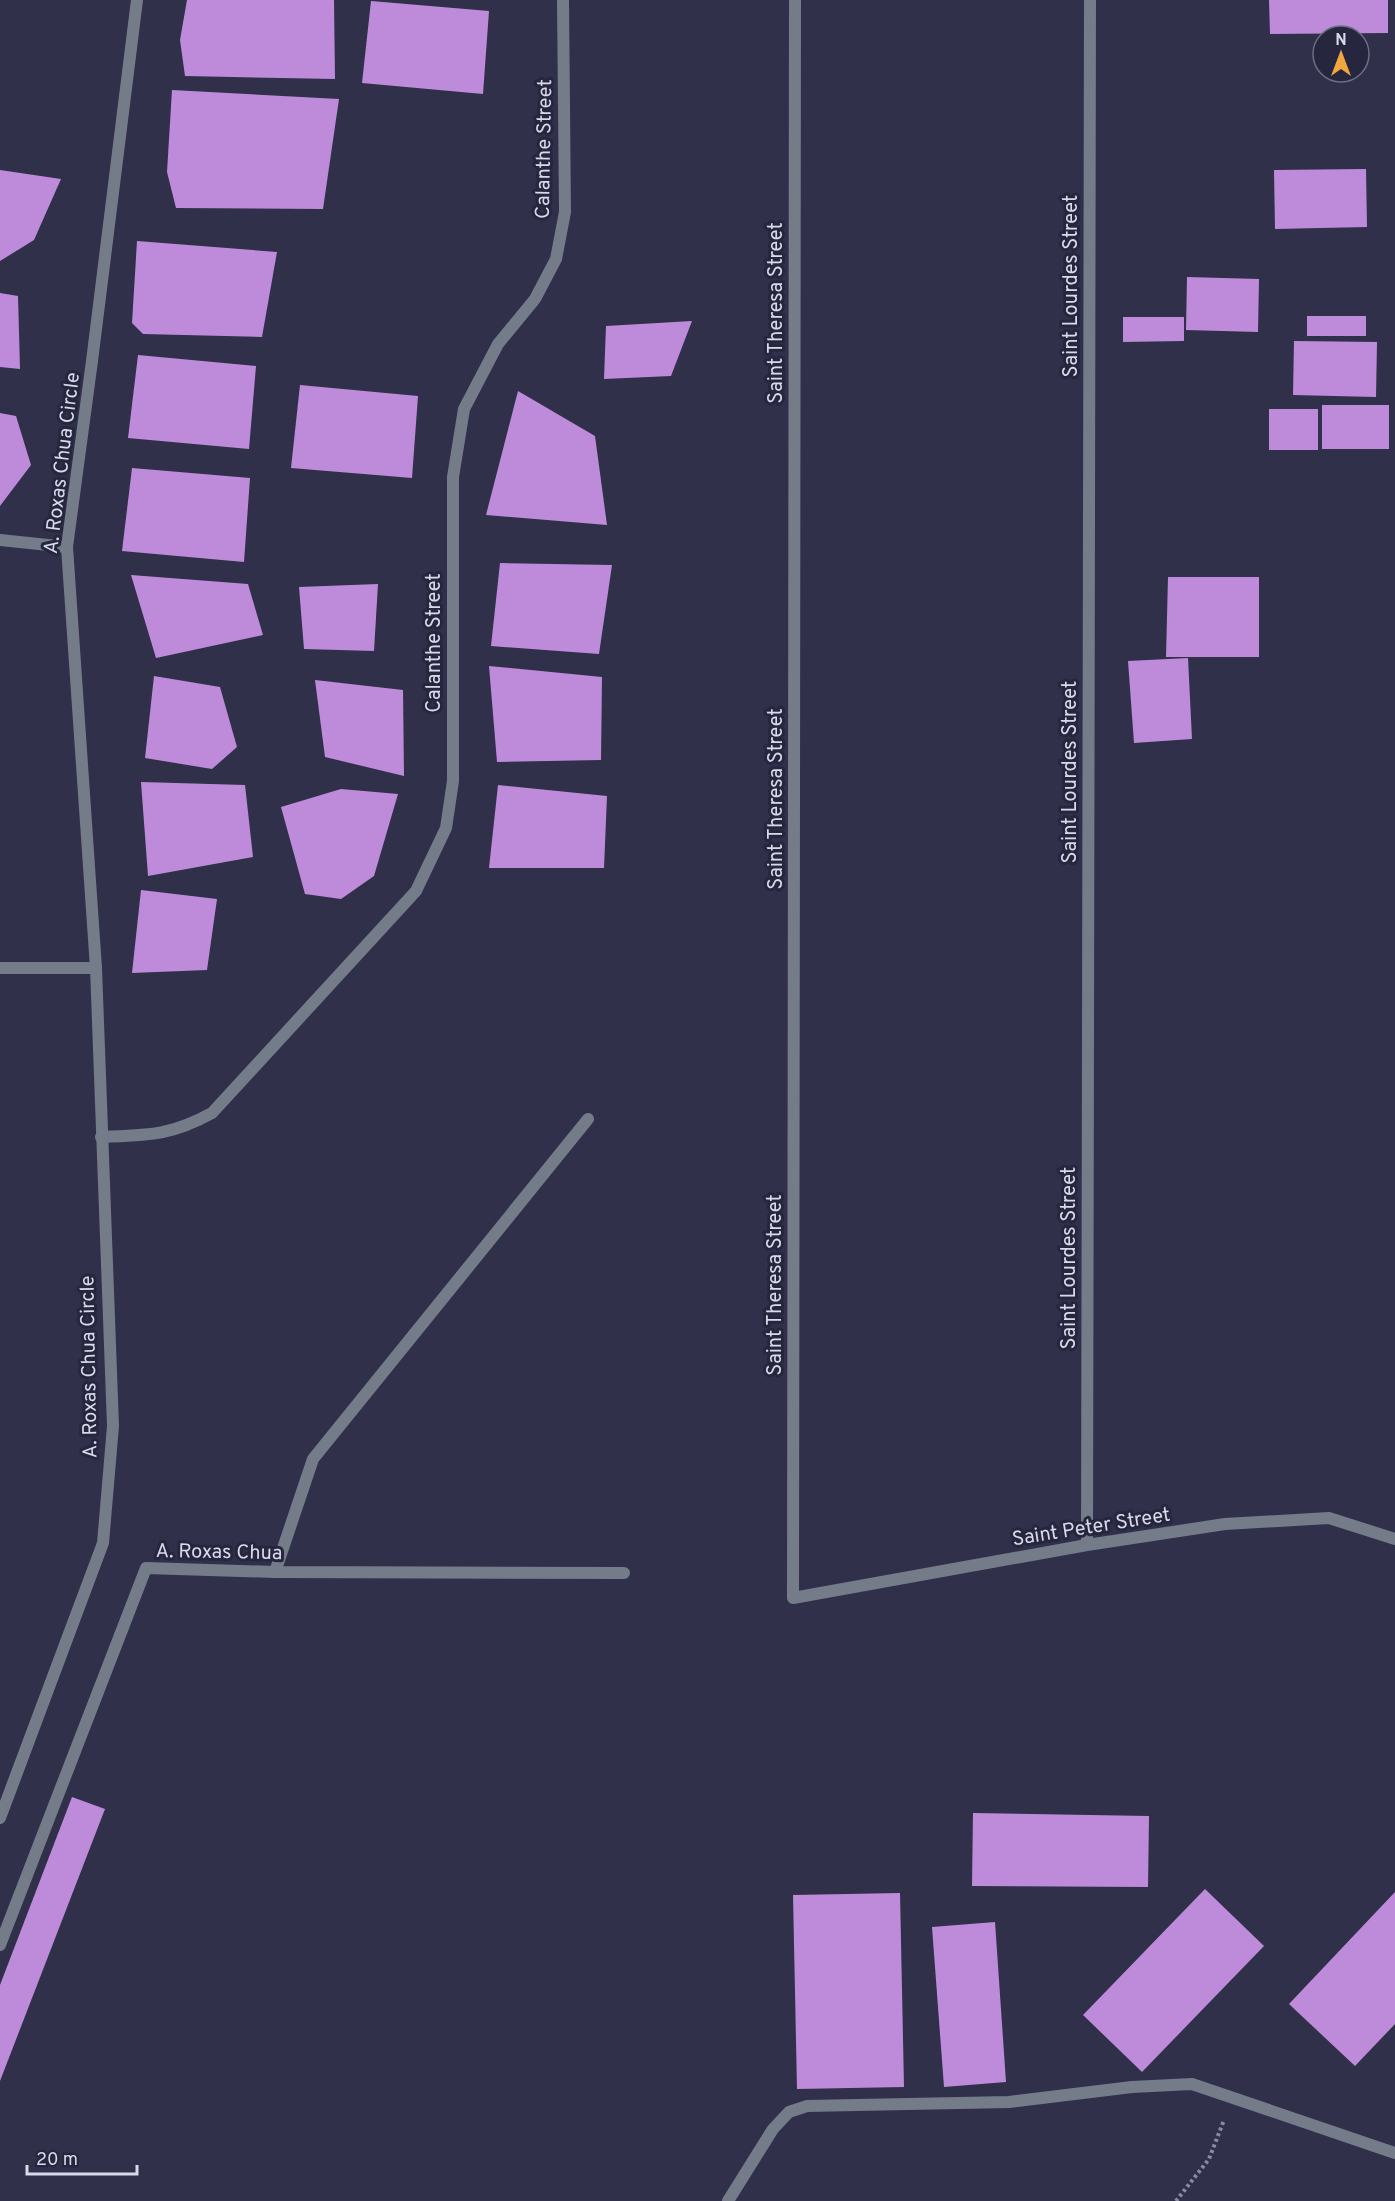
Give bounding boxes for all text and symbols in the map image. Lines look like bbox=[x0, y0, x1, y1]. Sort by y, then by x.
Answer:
north arrow bbox=[1311, 24, 1371, 84]
text: N bbox=[1335, 31, 1347, 51]
street label: Calanthe Street bbox=[531, 79, 559, 219]
street label: Saint Lourdes Street bbox=[1059, 195, 1085, 377]
street label: Saint Theresa Street bbox=[764, 222, 790, 404]
street label: A. Roxas Chua Circle bbox=[39, 371, 87, 556]
street label: Calanthe Street bbox=[422, 573, 448, 713]
street label: Saint Lourdes Street bbox=[1058, 681, 1084, 863]
street label: Saint Theresa Street bbox=[764, 708, 790, 890]
street label: Saint Lourdes Street bbox=[1057, 1167, 1083, 1349]
street label: Saint Theresa Street bbox=[763, 1194, 789, 1376]
street label: A. Roxas Chua Circle bbox=[75, 1275, 105, 1459]
street label: Saint Peter Street bbox=[1010, 1503, 1172, 1553]
street label: A. Roxas Chua bbox=[155, 1539, 283, 1567]
scale bar bbox=[27, 2138, 136, 2176]
text: 20 m bbox=[36, 2149, 78, 2172]

